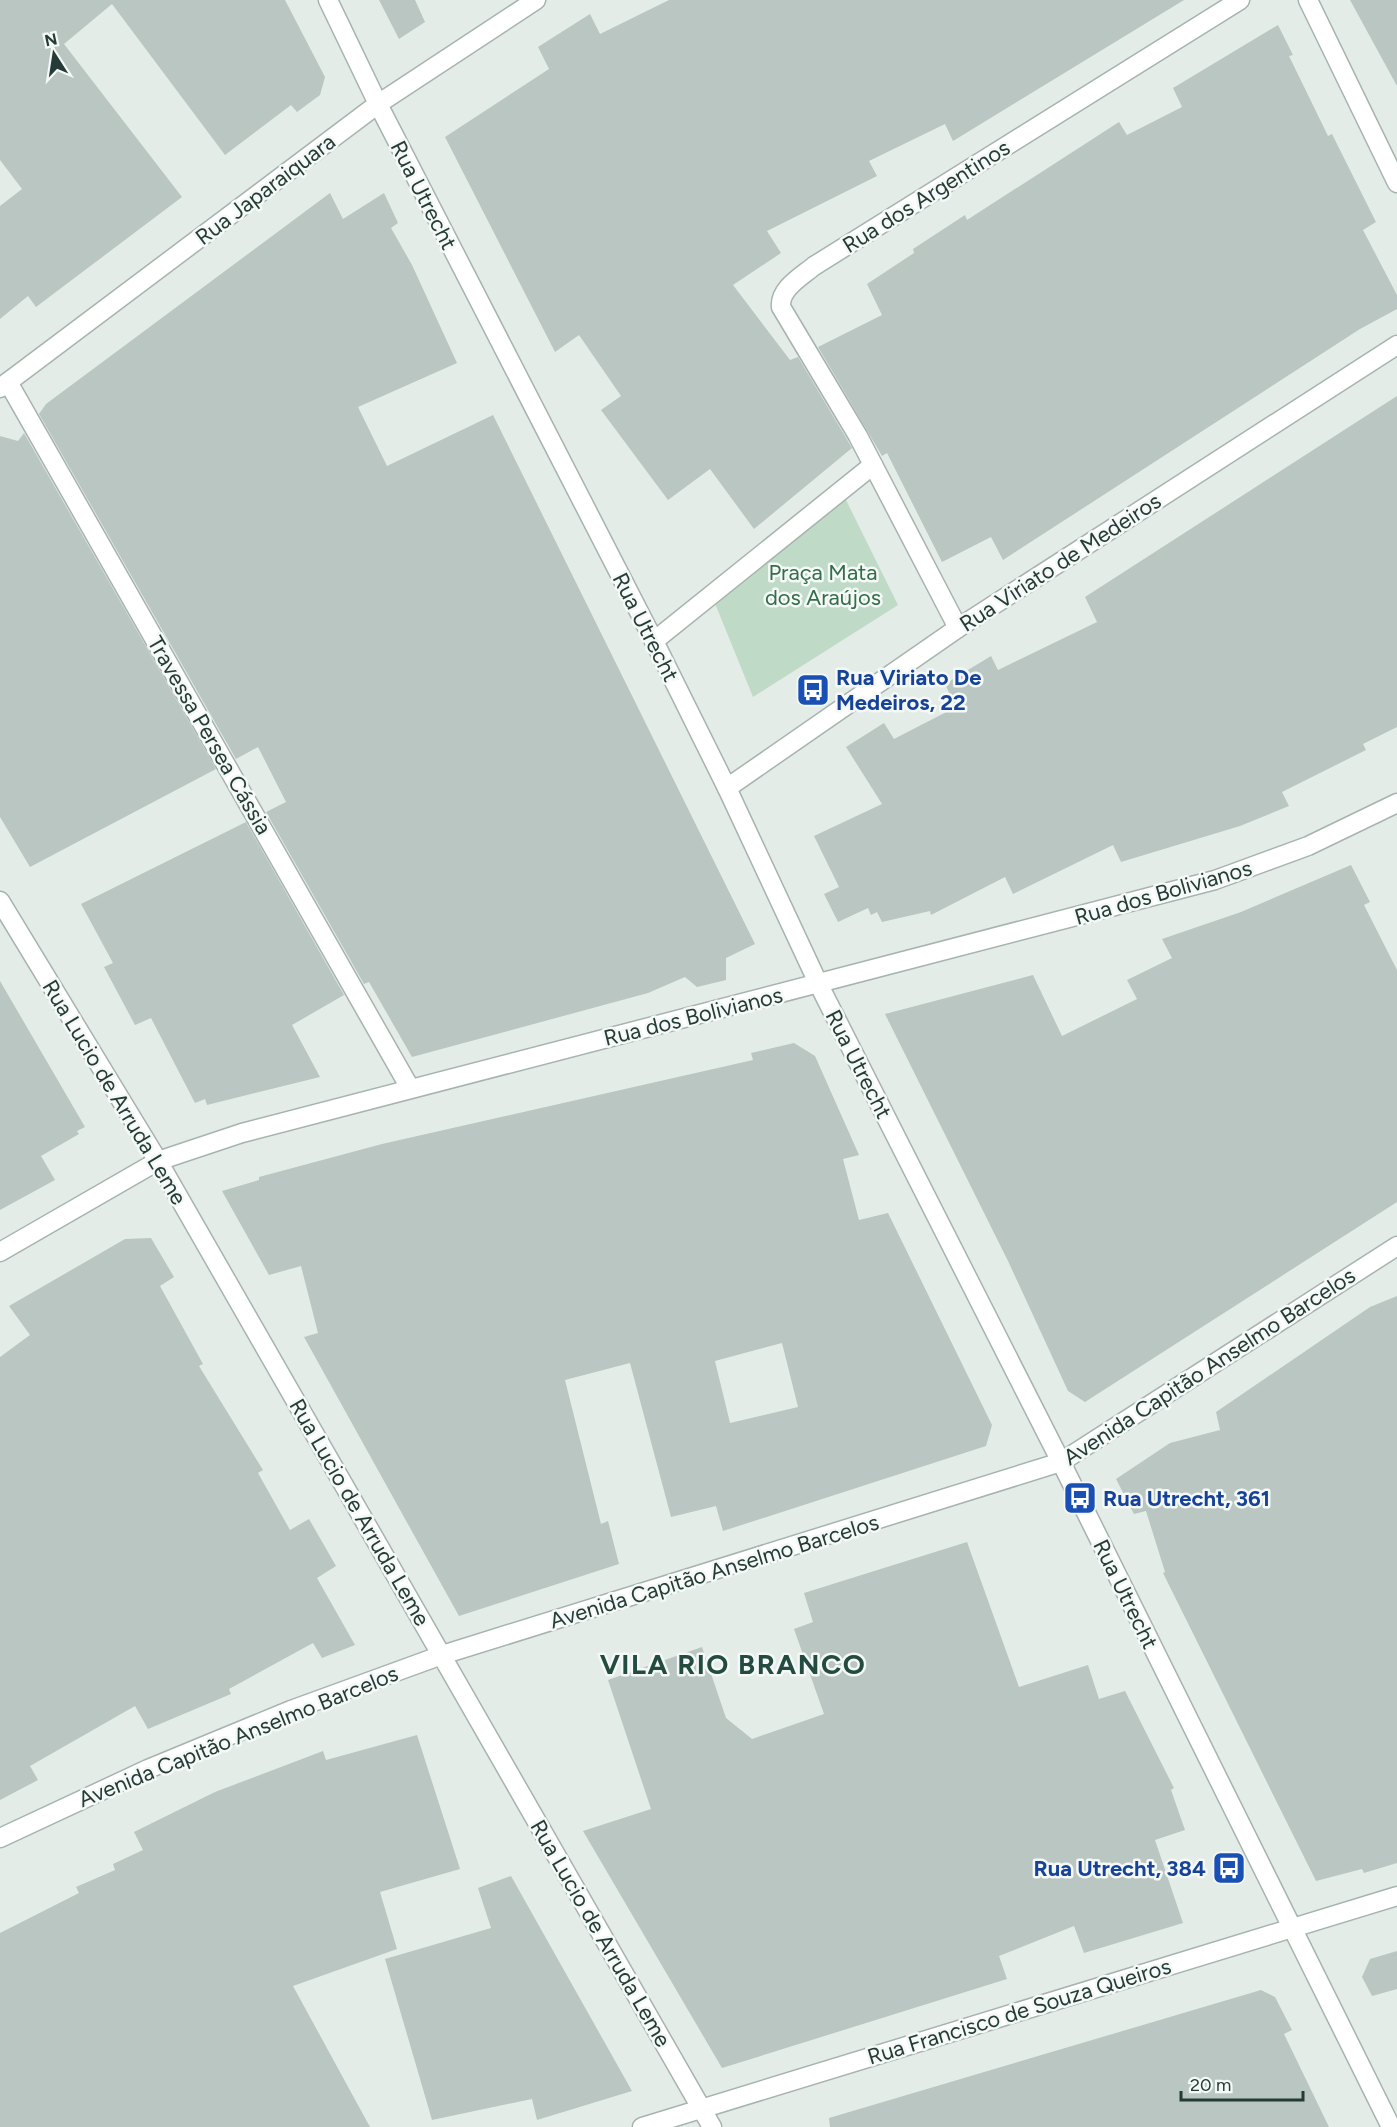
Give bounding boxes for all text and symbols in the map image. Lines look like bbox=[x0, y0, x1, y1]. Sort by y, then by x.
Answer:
north arrow bbox=[24, 24, 84, 84]
text: N bbox=[43, 29, 59, 50]
street label: Rua Japaraiquara bbox=[190, 128, 341, 251]
street label: Rua dos Argentinos bbox=[838, 134, 1015, 259]
street label: Rua Utrecht bbox=[385, 136, 462, 254]
street label: Rua Viriato de Medeiros bbox=[955, 487, 1166, 638]
park label: Praça Mata dos Araújos bbox=[765, 559, 881, 611]
street label: Rua Utrecht bbox=[607, 568, 684, 686]
street label: Travessa Persea Cássia bbox=[142, 631, 277, 839]
place label: Rua Viriato De Medeiros, 22 bbox=[836, 664, 981, 716]
bus stop icon: Rua Viriato De Medeiros, 22 bbox=[795, 672, 831, 708]
street label: Rua dos Bolivianos bbox=[1071, 854, 1255, 931]
street label: Rua Lucio de Arruda Leme bbox=[37, 975, 193, 1210]
street label: Rua dos Bolivianos bbox=[601, 981, 785, 1052]
street label: Rua Utrecht bbox=[820, 1005, 897, 1123]
street label: Avenida Capitão Anselmo Barcelos bbox=[1058, 1262, 1360, 1471]
street label: Rua Lucio de Arruda Leme bbox=[283, 1394, 436, 1631]
bus stop icon: Rua Utrecht, 361 bbox=[1062, 1480, 1098, 1516]
place label: Rua Utrecht, 361 bbox=[1103, 1485, 1270, 1512]
street label: Avenida Capitão Anselmo Barcelos bbox=[546, 1508, 882, 1634]
street label: Rua Utrecht bbox=[1087, 1535, 1164, 1653]
district label: VILA RIO BRANCO bbox=[600, 1647, 866, 1681]
street label: Avenida Capitão Anselmo Barcelos bbox=[74, 1660, 402, 1813]
street label: Rua Lucio de Arruda Leme bbox=[524, 1815, 677, 2052]
bus stop icon: Rua Utrecht, 384 bbox=[1211, 1850, 1247, 1886]
place label: Rua Utrecht, 384 bbox=[1034, 1855, 1206, 1882]
street label: Rua Francisco de Souza Queiros bbox=[864, 1952, 1174, 2071]
scale bar bbox=[1181, 2064, 1302, 2102]
text: 20 m bbox=[1190, 2074, 1231, 2096]

